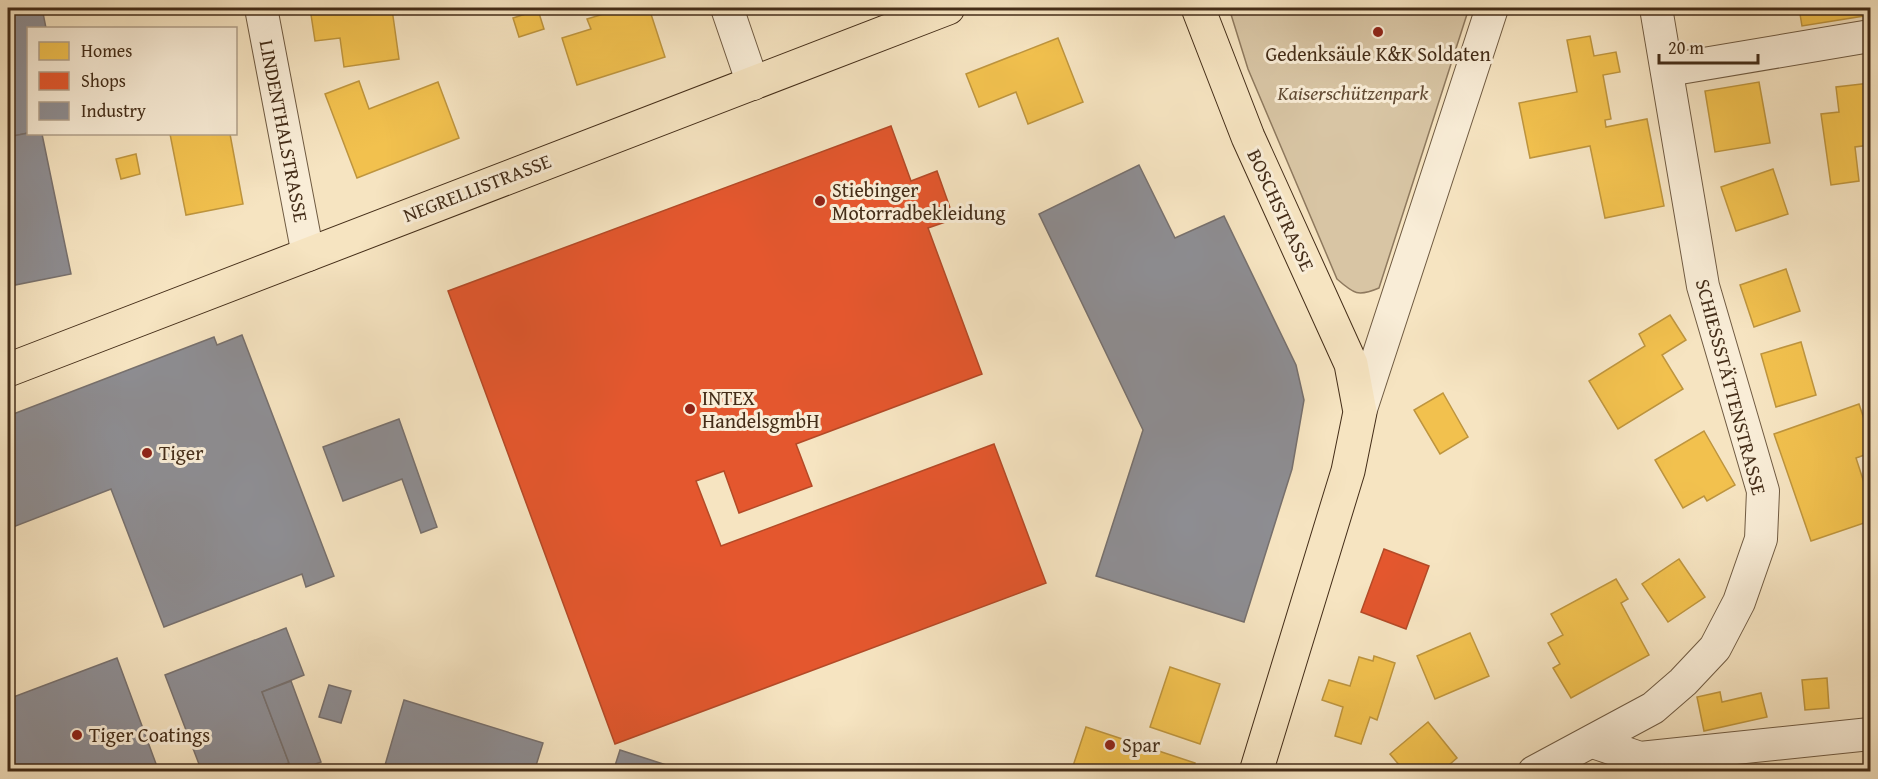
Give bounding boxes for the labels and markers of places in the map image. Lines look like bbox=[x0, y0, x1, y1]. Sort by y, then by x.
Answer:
marker: Gedenksäule K&K Soldaten bbox=[1371, 25, 1385, 39]
place label: Gedenksäule K&K Soldaten bbox=[1265, 39, 1491, 68]
place label: Stiebinger Motorradbekleidung bbox=[832, 175, 1006, 227]
marker: Stiebinger Motorradbekleidung bbox=[813, 194, 827, 208]
place label: INTEX HandelsgmbH bbox=[702, 383, 819, 435]
marker: INTEX HandelsgmbH bbox=[683, 402, 697, 416]
place label: Tiger bbox=[159, 438, 203, 467]
marker: Tiger bbox=[140, 446, 154, 460]
place label: Tiger Coatings bbox=[89, 720, 210, 749]
marker: Tiger Coatings bbox=[70, 728, 84, 742]
place label: Spar bbox=[1122, 730, 1160, 759]
marker: Spar bbox=[1103, 738, 1117, 752]

